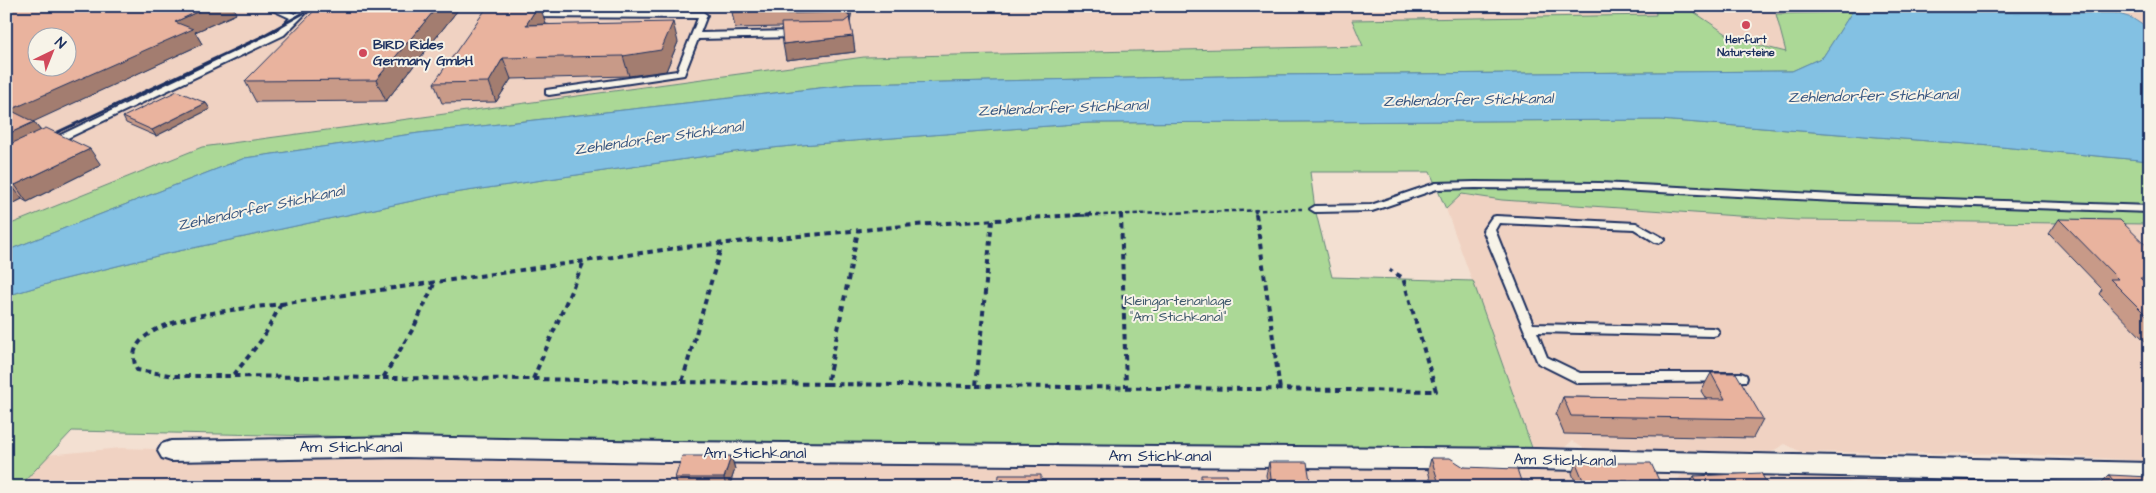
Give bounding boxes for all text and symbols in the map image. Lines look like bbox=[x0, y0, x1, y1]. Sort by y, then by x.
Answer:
marker: Herfurt Natursteine bbox=[1740, 19, 1752, 31]
north arrow bbox=[28, 28, 78, 78]
place label: Herfurt Natursteine bbox=[1717, 32, 1775, 60]
text: N bbox=[50, 33, 70, 54]
place label: BIRD Rides Germany GmbH bbox=[373, 35, 474, 71]
marker: BIRD Rides Germany GmbH bbox=[357, 47, 369, 59]
water label: Zehlendorfer Stichkanal bbox=[1788, 84, 1960, 108]
water label: Zehlendorfer Stichkanal bbox=[1383, 88, 1555, 112]
water label: Zehlendorfer Stichkanal bbox=[978, 94, 1150, 121]
water label: Zehlendorfer Stichkanal bbox=[573, 116, 746, 160]
water label: Zehlendorfer Stichkanal bbox=[176, 180, 348, 236]
park label: Kleingartenanlage "Am Stichkanal" bbox=[1124, 291, 1232, 327]
street label: Am Stichkanal bbox=[300, 436, 402, 458]
street label: Am Stichkanal bbox=[704, 442, 806, 464]
street label: Am Stichkanal bbox=[1109, 445, 1211, 467]
street label: Am Stichkanal bbox=[1513, 448, 1617, 472]

